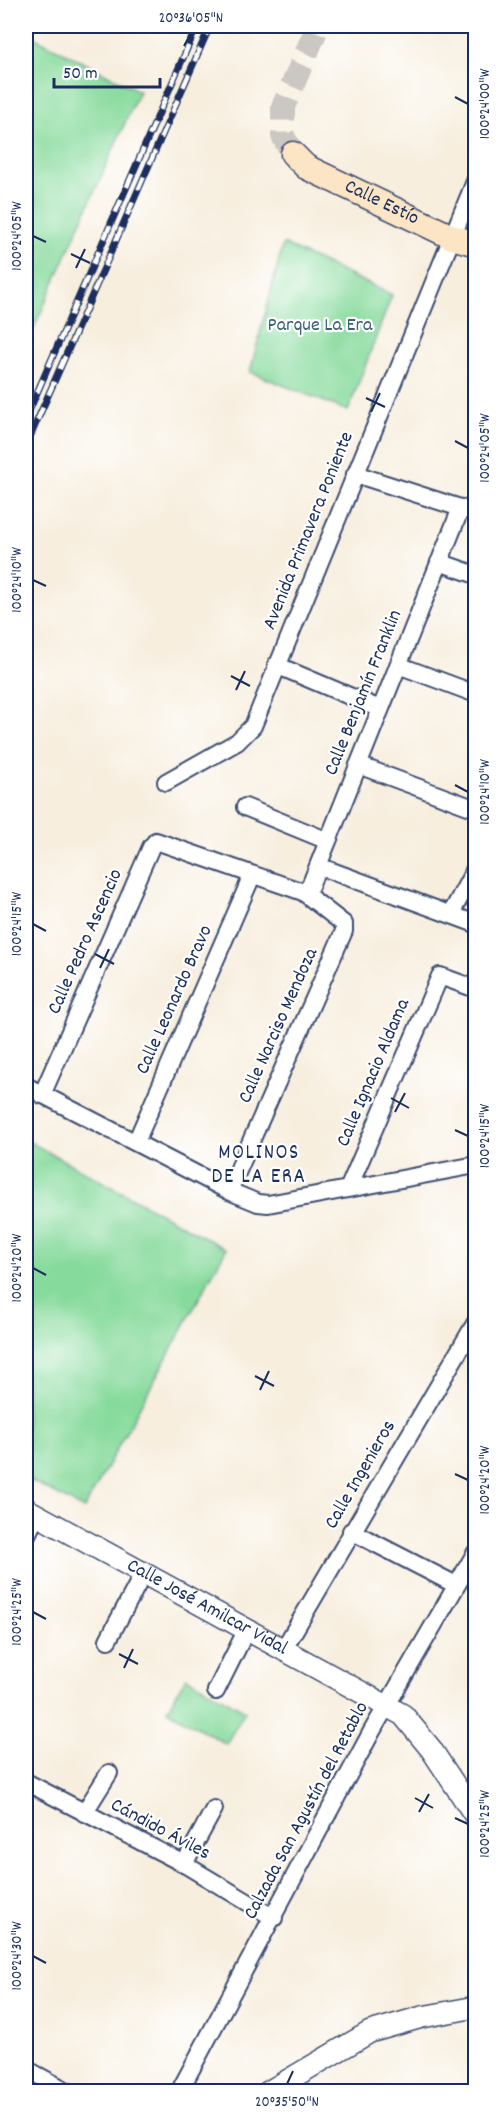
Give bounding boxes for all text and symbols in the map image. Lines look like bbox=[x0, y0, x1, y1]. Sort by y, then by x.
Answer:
text: 20°36'05"N bbox=[159, 8, 223, 30]
scale bar bbox=[54, 51, 160, 89]
text: 50 m bbox=[63, 62, 98, 87]
text: 100°24'00"W bbox=[475, 68, 497, 139]
street label: Calle Estío bbox=[339, 173, 423, 233]
text: 100°24'05"W bbox=[7, 201, 29, 271]
park label: Parque La Era bbox=[268, 312, 373, 340]
text: 100°24'05"W bbox=[475, 413, 497, 483]
street label: Avenida Primavera Poniente bbox=[256, 428, 362, 634]
text: 100°24'10"W bbox=[7, 547, 29, 613]
street label: Calle Benjamín Franklin bbox=[318, 606, 410, 780]
text: 100°24'10"W bbox=[475, 759, 497, 825]
street label: Calle Pedro Ascencio bbox=[41, 865, 131, 1019]
text: 100°24'15"W bbox=[7, 891, 29, 956]
street label: Calle Leonardo Bravo bbox=[130, 921, 220, 1079]
street label: Calle Narciso Mendoza bbox=[232, 943, 326, 1108]
street label: Calle Ignacio Aldama bbox=[330, 994, 418, 1151]
text: 100°24'15"W bbox=[475, 1103, 497, 1168]
district label: MOLINOS DE LA ERA bbox=[212, 1139, 306, 1193]
text: 100°24'20"W bbox=[7, 1233, 29, 1302]
street label: Calle Ingenieros bbox=[318, 1415, 404, 1535]
text: 100°24'20"W bbox=[475, 1445, 497, 1514]
street label: Calle José Amilcar Vidal bbox=[121, 1552, 292, 1663]
text: 100°24'25"W bbox=[7, 1578, 29, 1646]
street label: Calzada San Agustín del Retablo bbox=[238, 1697, 376, 1925]
text: 100°24'25"W bbox=[475, 1790, 497, 1858]
street label: Cándido Áviles bbox=[105, 1792, 215, 1868]
text: 100°24'30"W bbox=[7, 1921, 29, 1990]
text: 20°35'50"N bbox=[255, 2092, 319, 2114]

